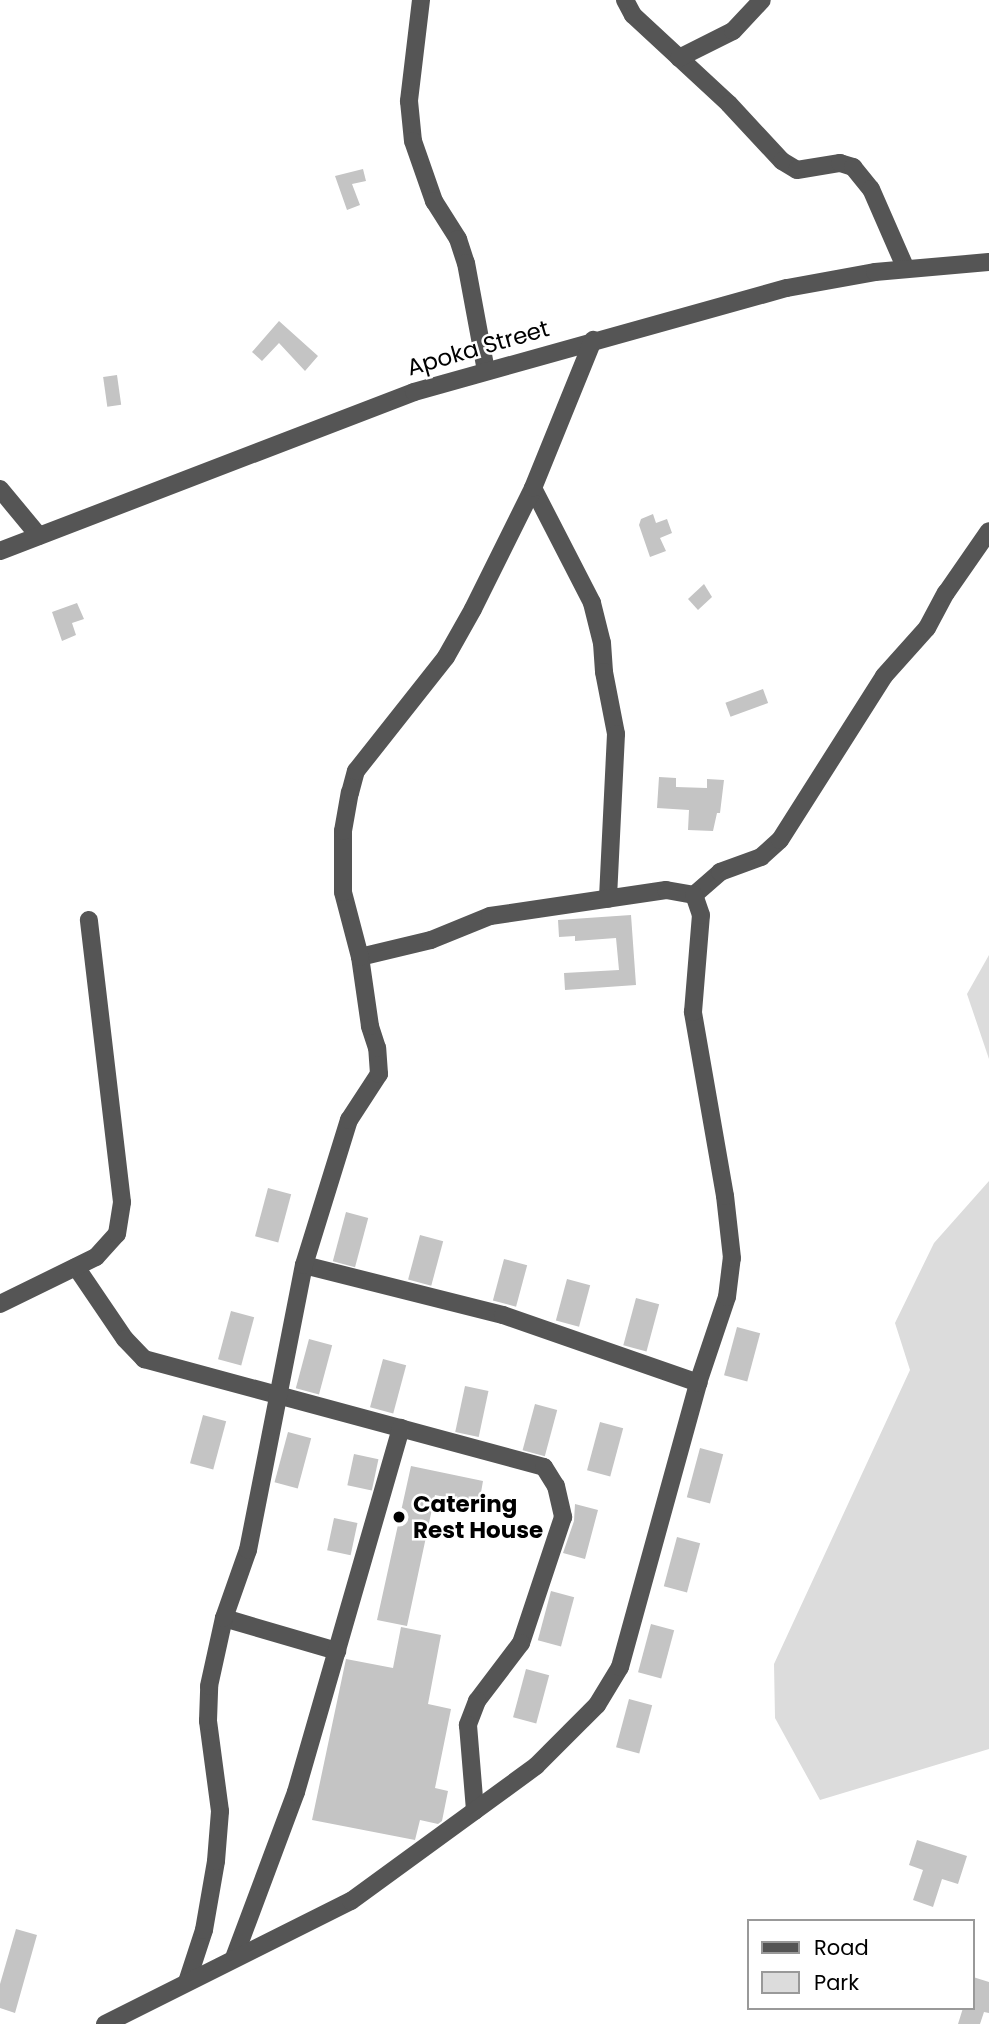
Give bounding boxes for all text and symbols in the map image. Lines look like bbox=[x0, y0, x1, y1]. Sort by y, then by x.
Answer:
street label: Apoka Street bbox=[404, 315, 552, 381]
place label: Catering Rest House bbox=[413, 1490, 543, 1544]
marker: Catering Rest House bbox=[391, 1509, 407, 1525]
legend bbox=[748, 1919, 975, 2010]
text: Road bbox=[814, 1933, 869, 1962]
text: Park bbox=[814, 1968, 859, 1997]

